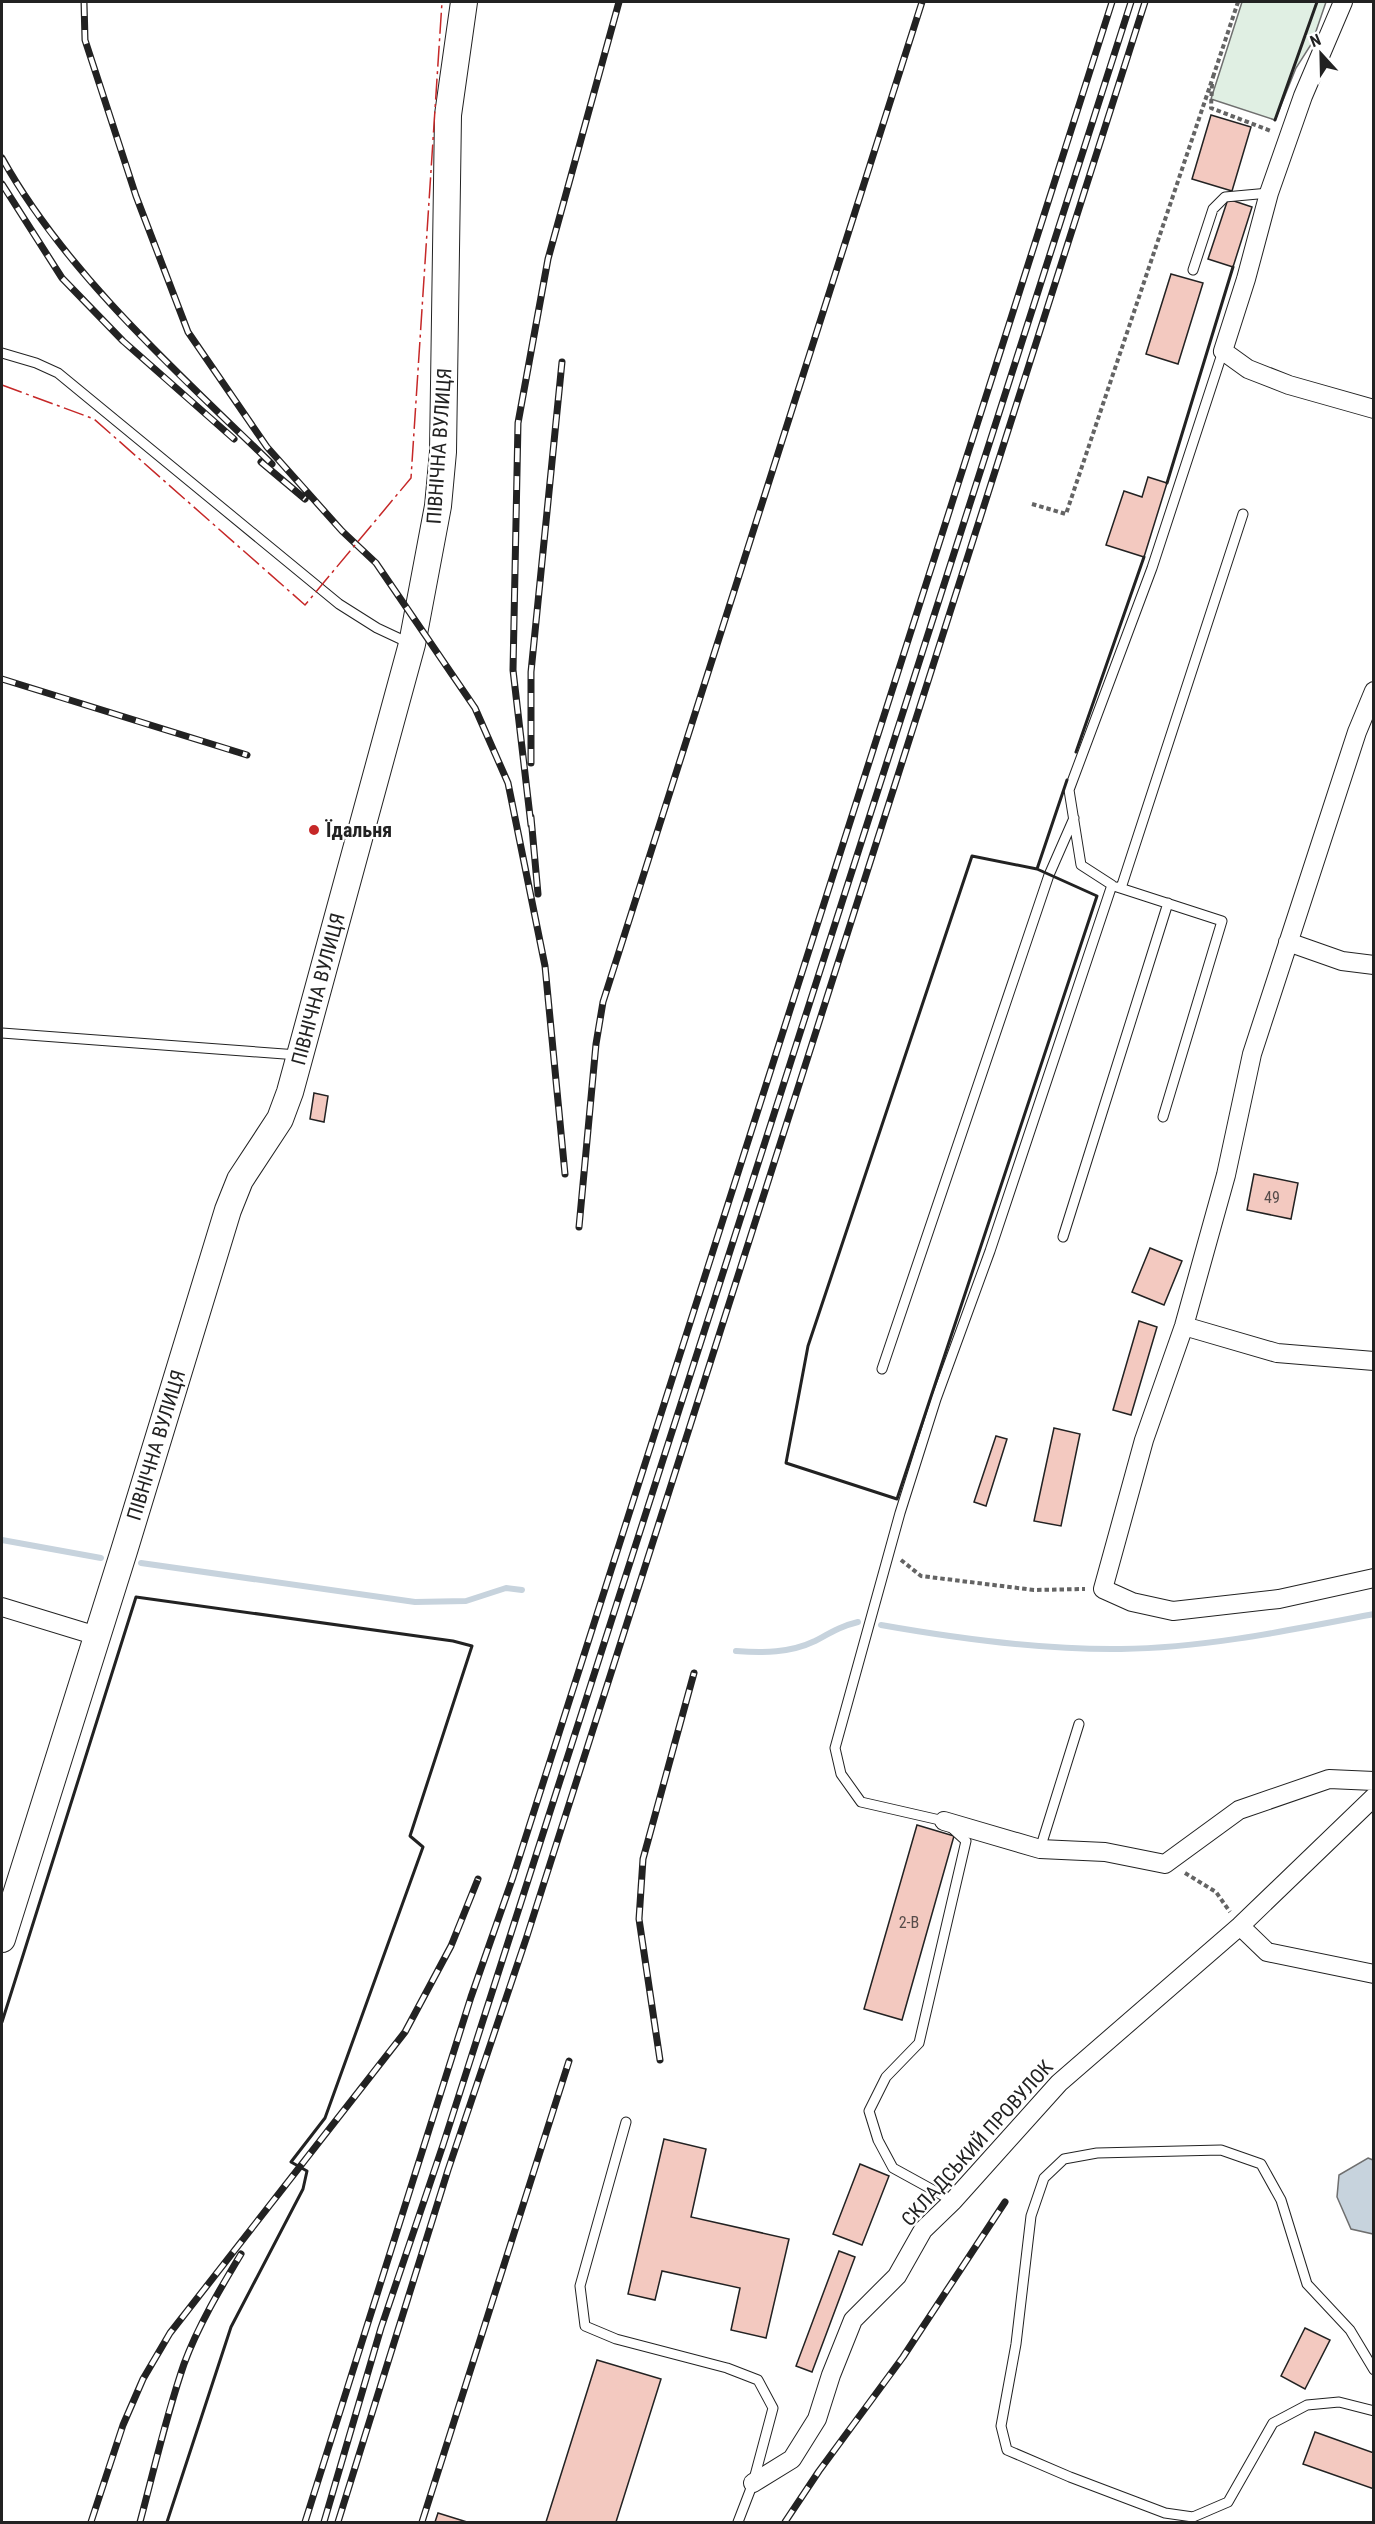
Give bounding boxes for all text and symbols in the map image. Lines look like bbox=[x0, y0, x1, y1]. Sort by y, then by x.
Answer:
north arrow bbox=[1291, 24, 1351, 84]
text: N bbox=[1307, 30, 1324, 51]
street label: ПІВНІЧНА ВУЛИЦЯ bbox=[422, 367, 456, 525]
place label: Їдальня bbox=[324, 818, 392, 842]
marker: Їдальня bbox=[307, 823, 321, 837]
street label: ПІВНІЧНА ВУЛИЦЯ bbox=[286, 910, 350, 1068]
house number: 49 bbox=[1264, 1188, 1280, 1207]
street label: ПІВНІЧНА ВУЛИЦЯ bbox=[122, 1367, 190, 1523]
house number: 2-В bbox=[899, 1913, 919, 1932]
street label: СКЛАДСЬКИЙ ПРОВУЛОК bbox=[896, 2055, 1058, 2231]

